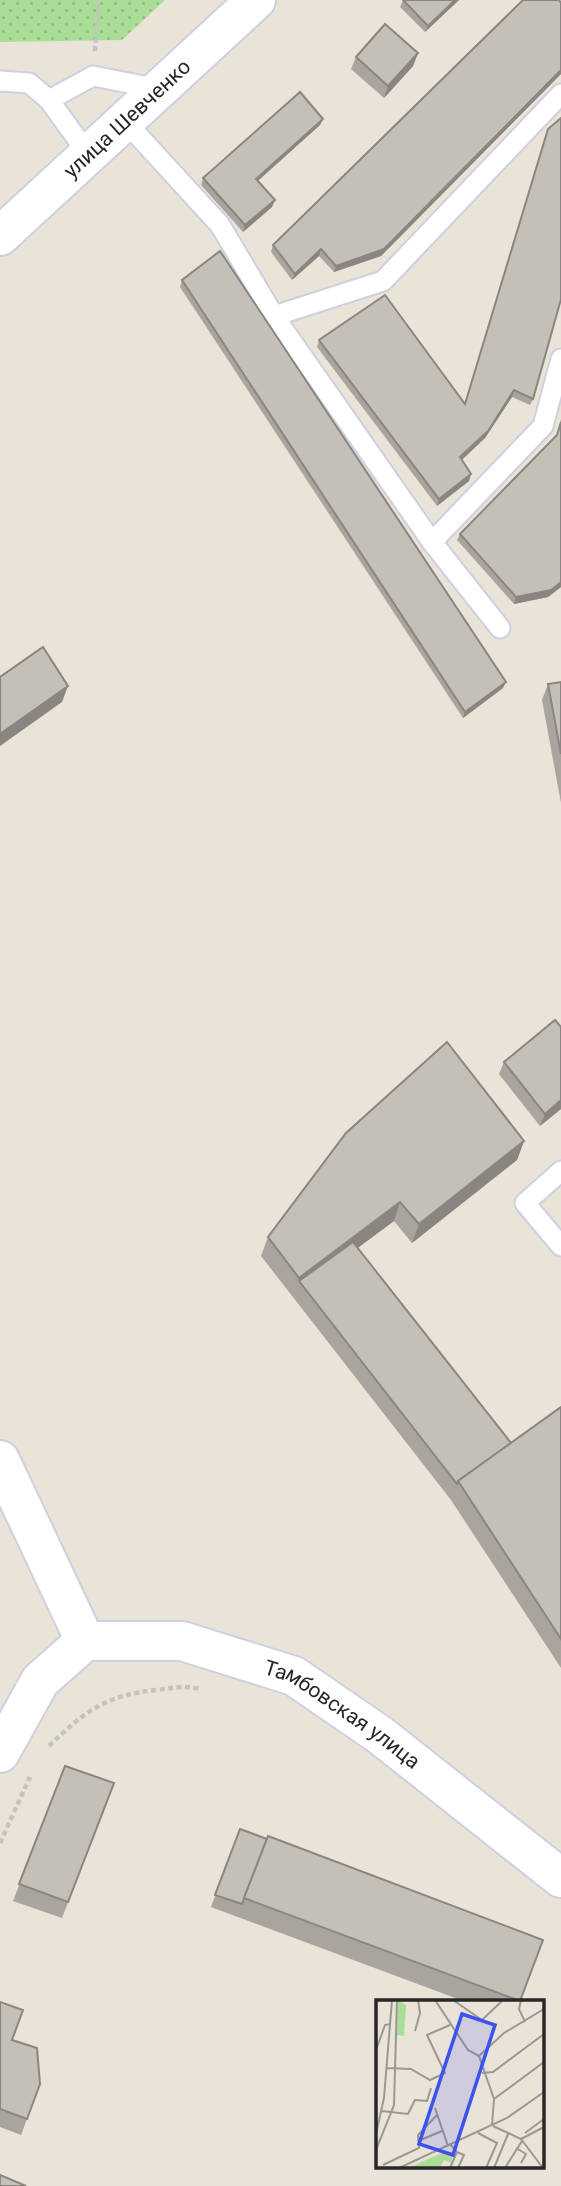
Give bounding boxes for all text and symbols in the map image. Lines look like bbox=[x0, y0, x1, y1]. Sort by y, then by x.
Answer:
street label: улица Шевченко bbox=[59, 54, 196, 183]
street label: Тамбовская улица bbox=[261, 1655, 425, 1774]
inset map bbox=[376, 2000, 544, 2168]

